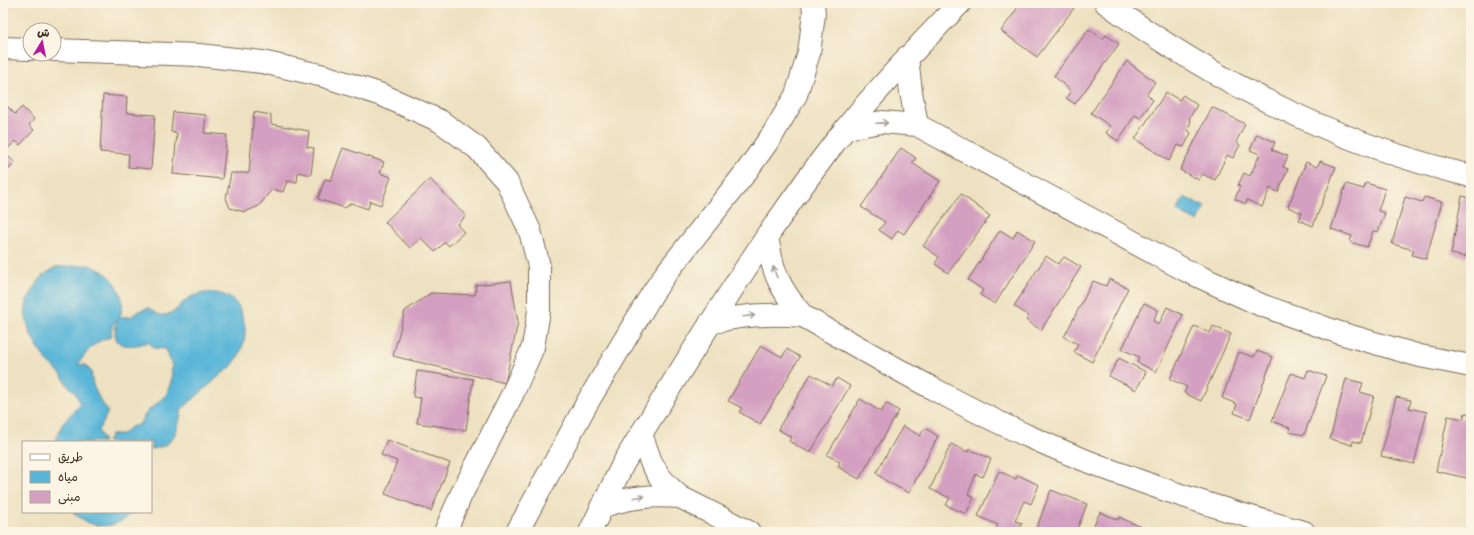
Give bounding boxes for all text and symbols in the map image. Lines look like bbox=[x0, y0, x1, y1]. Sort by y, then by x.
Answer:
north arrow bbox=[22, 22, 62, 62]
text: ش bbox=[36, 25, 51, 41]
one-way arrow bbox=[875, 119, 888, 127]
one-way arrow bbox=[770, 266, 778, 278]
one-way arrow bbox=[742, 312, 755, 319]
legend bbox=[22, 441, 152, 513]
text: طريق bbox=[58, 450, 83, 466]
text: مياه bbox=[58, 470, 78, 486]
text: مبنى bbox=[58, 490, 81, 506]
one-way arrow bbox=[632, 493, 645, 501]

